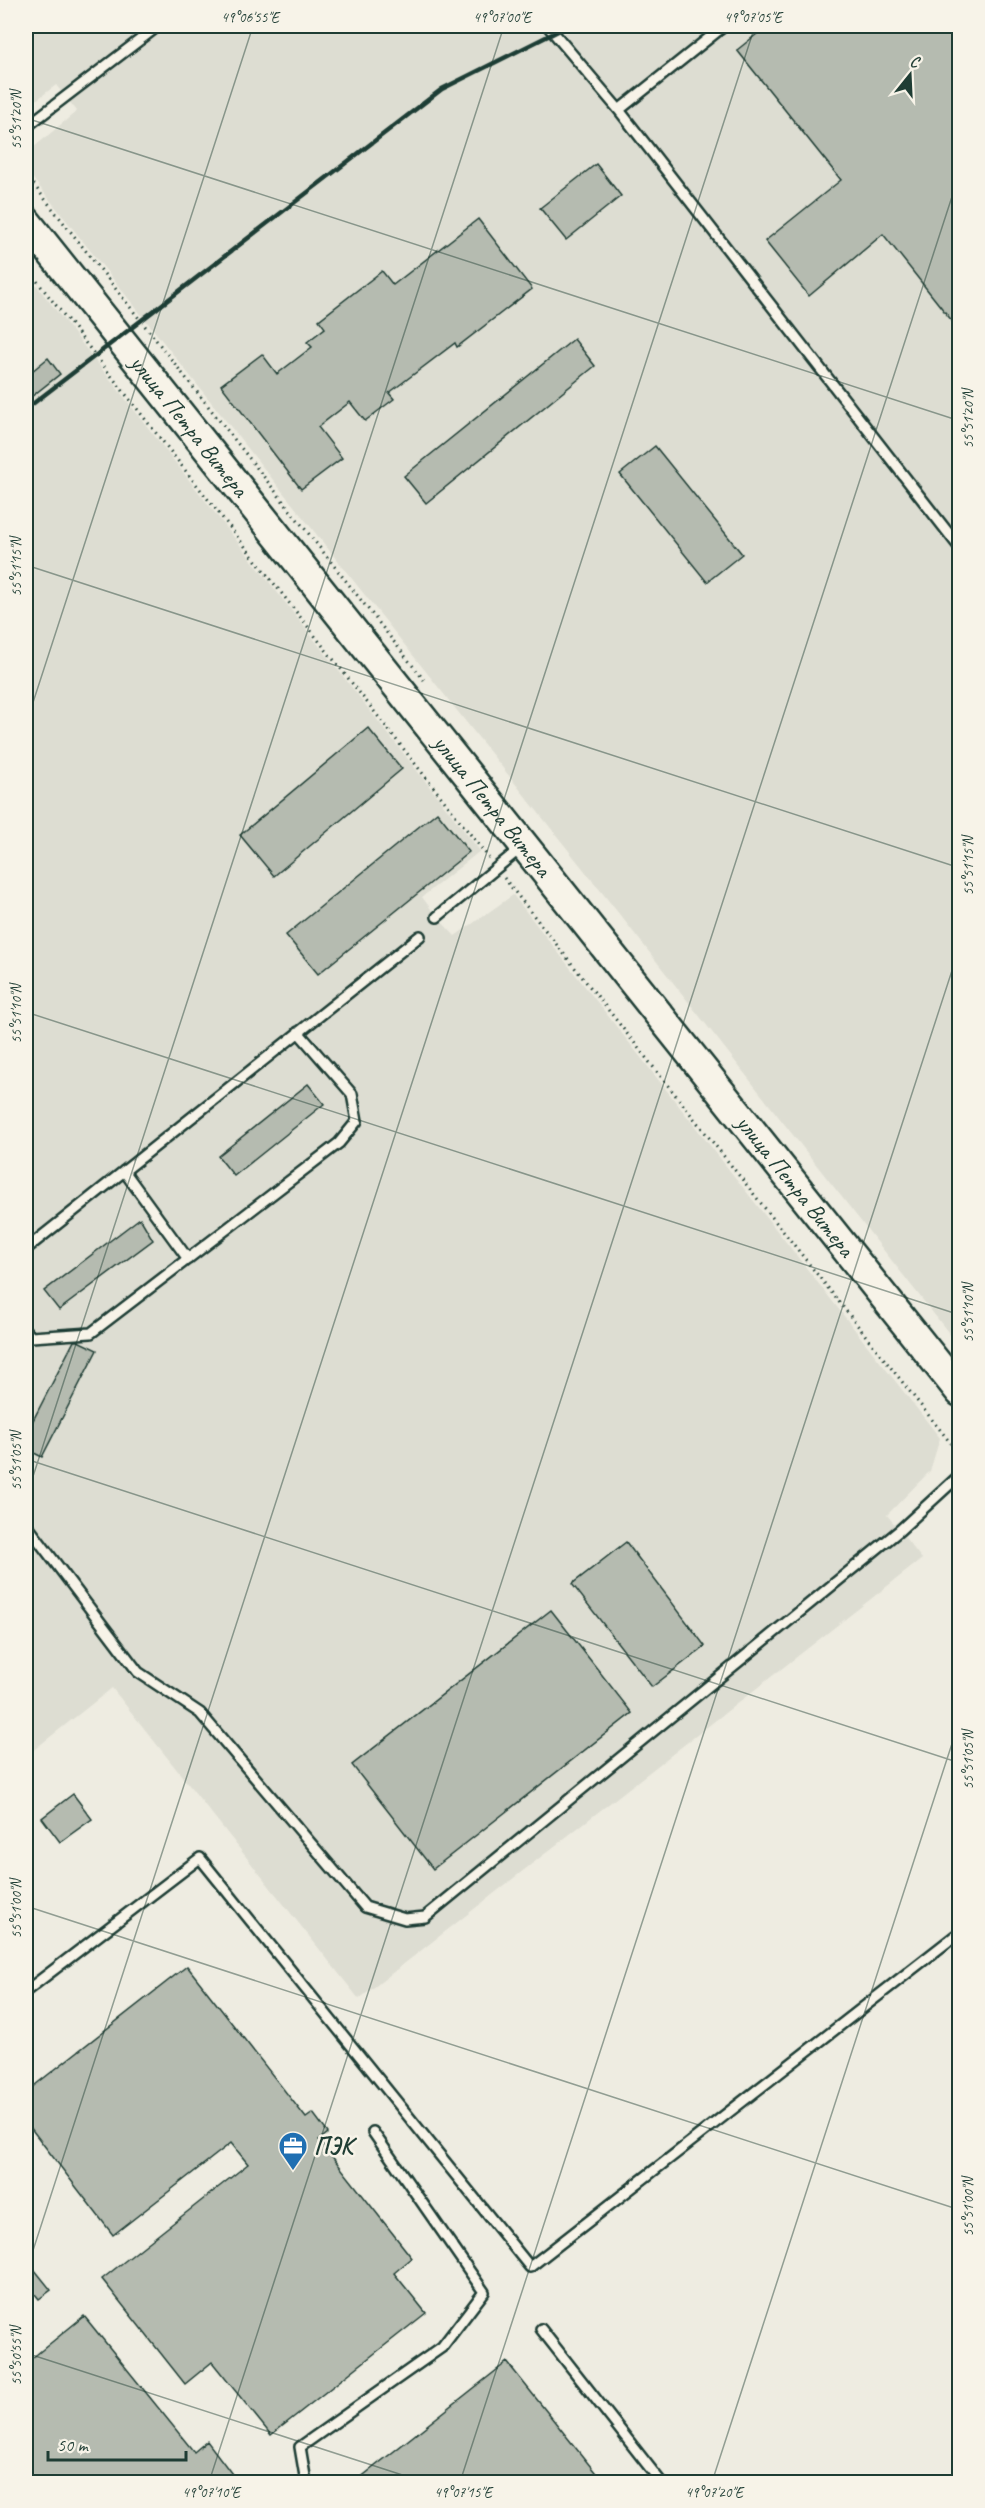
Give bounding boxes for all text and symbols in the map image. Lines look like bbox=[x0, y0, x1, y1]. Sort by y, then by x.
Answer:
text: 49°06'55"E bbox=[221, 8, 281, 27]
text: 49°07'00"E bbox=[473, 8, 533, 27]
text: 49°07'05"E bbox=[724, 8, 784, 27]
north arrow bbox=[880, 45, 940, 105]
text: С bbox=[907, 51, 923, 73]
text: 55°51'20"N bbox=[7, 87, 26, 150]
street label: улица Петра Витера bbox=[122, 347, 256, 504]
text: 55°51'20"N bbox=[959, 386, 978, 449]
text: 55°51'15"N bbox=[7, 534, 26, 597]
street label: улица Петра Витера bbox=[425, 727, 559, 884]
text: 55°51'15"N bbox=[959, 833, 978, 896]
text: 55°51'10"N bbox=[7, 981, 26, 1044]
street label: улица Петра Витера bbox=[728, 1107, 862, 1264]
text: 55°51'10"N bbox=[959, 1280, 978, 1343]
text: 55°51'05"N bbox=[7, 1428, 26, 1491]
text: 55°51'05"N bbox=[959, 1727, 978, 1790]
text: 55°51'00"N bbox=[7, 1876, 26, 1939]
office icon: ПЭК bbox=[277, 2130, 309, 2172]
place label: ПЭК bbox=[314, 2131, 358, 2161]
text: 55°51'00"N bbox=[959, 2174, 978, 2237]
text: 55°50'55"N bbox=[7, 2323, 26, 2386]
scale bar bbox=[48, 2424, 186, 2462]
text: 50 m bbox=[57, 2434, 90, 2456]
text: 49°07'10"E bbox=[182, 2483, 242, 2502]
text: 49°07'15"E bbox=[434, 2483, 494, 2502]
text: 49°07'20"E bbox=[685, 2483, 745, 2502]

